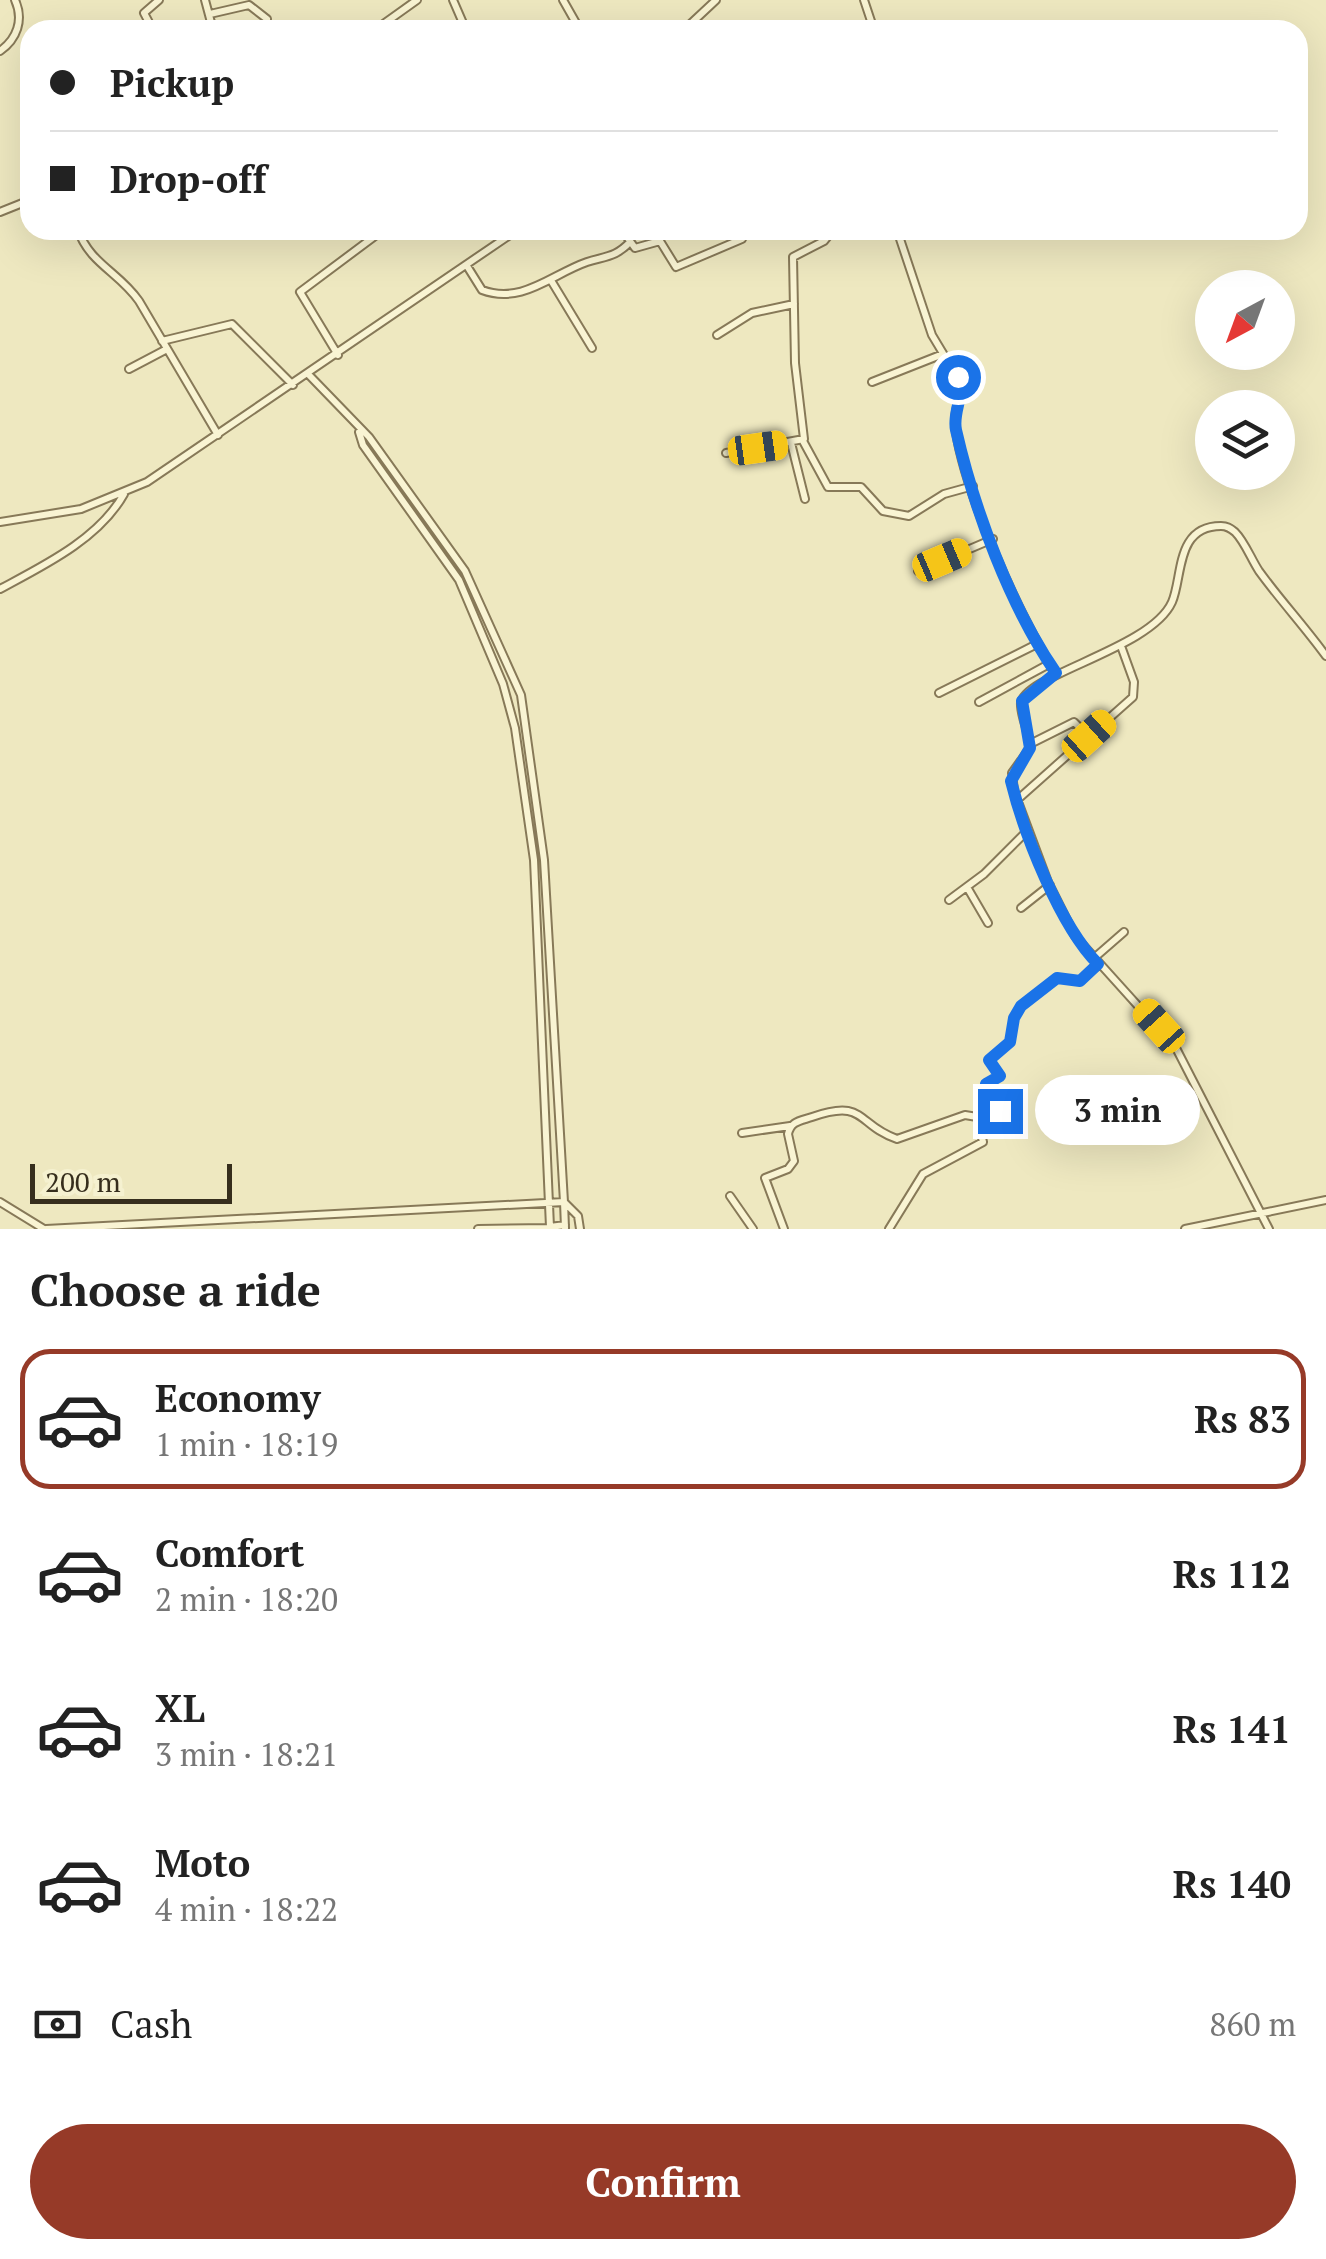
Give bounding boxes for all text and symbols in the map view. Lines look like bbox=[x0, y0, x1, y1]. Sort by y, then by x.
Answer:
text: Pickup bbox=[110, 58, 234, 108]
text: Drop-off bbox=[110, 154, 267, 204]
north arrow bbox=[1195, 270, 1295, 370]
map controls bbox=[1195, 270, 1295, 490]
route start bbox=[936, 355, 981, 400]
button: layers bbox=[1195, 390, 1295, 490]
car bbox=[726, 429, 790, 467]
car bbox=[909, 534, 975, 586]
car bbox=[1057, 705, 1121, 767]
car bbox=[1128, 994, 1190, 1058]
callout: 3 min bbox=[1035, 1076, 1200, 1146]
route end bbox=[978, 1089, 1023, 1134]
text: 3 min bbox=[1074, 1089, 1161, 1131]
scale bar bbox=[30, 1159, 232, 1204]
text: 200 m bbox=[45, 1163, 121, 1200]
text: Choose a ride bbox=[30, 1259, 321, 1319]
text: Economy bbox=[155, 1373, 321, 1423]
icon: car bbox=[35, 1374, 125, 1464]
text: Rs 83 bbox=[1194, 1394, 1291, 1444]
text: 1 min · 18:19 bbox=[155, 1423, 338, 1465]
text: Comfort bbox=[155, 1528, 304, 1578]
icon: car bbox=[35, 1529, 125, 1619]
text: Rs 112 bbox=[1173, 1549, 1291, 1599]
text: 2 min · 18:20 bbox=[155, 1578, 338, 1620]
text: XL bbox=[155, 1683, 205, 1733]
icon: car bbox=[35, 1684, 125, 1774]
text: Rs 141 bbox=[1173, 1704, 1291, 1754]
text: 3 min · 18:21 bbox=[155, 1733, 338, 1775]
text: Moto bbox=[155, 1838, 250, 1888]
icon: car bbox=[35, 1839, 125, 1929]
text: Rs 140 bbox=[1173, 1859, 1291, 1909]
text: 4 min · 18:22 bbox=[155, 1888, 338, 1930]
icon: cash bbox=[30, 1997, 85, 2052]
text: Cash bbox=[110, 1999, 192, 2049]
text: 860 m bbox=[1209, 2003, 1296, 2045]
button: Confirm bbox=[30, 2124, 1296, 2239]

